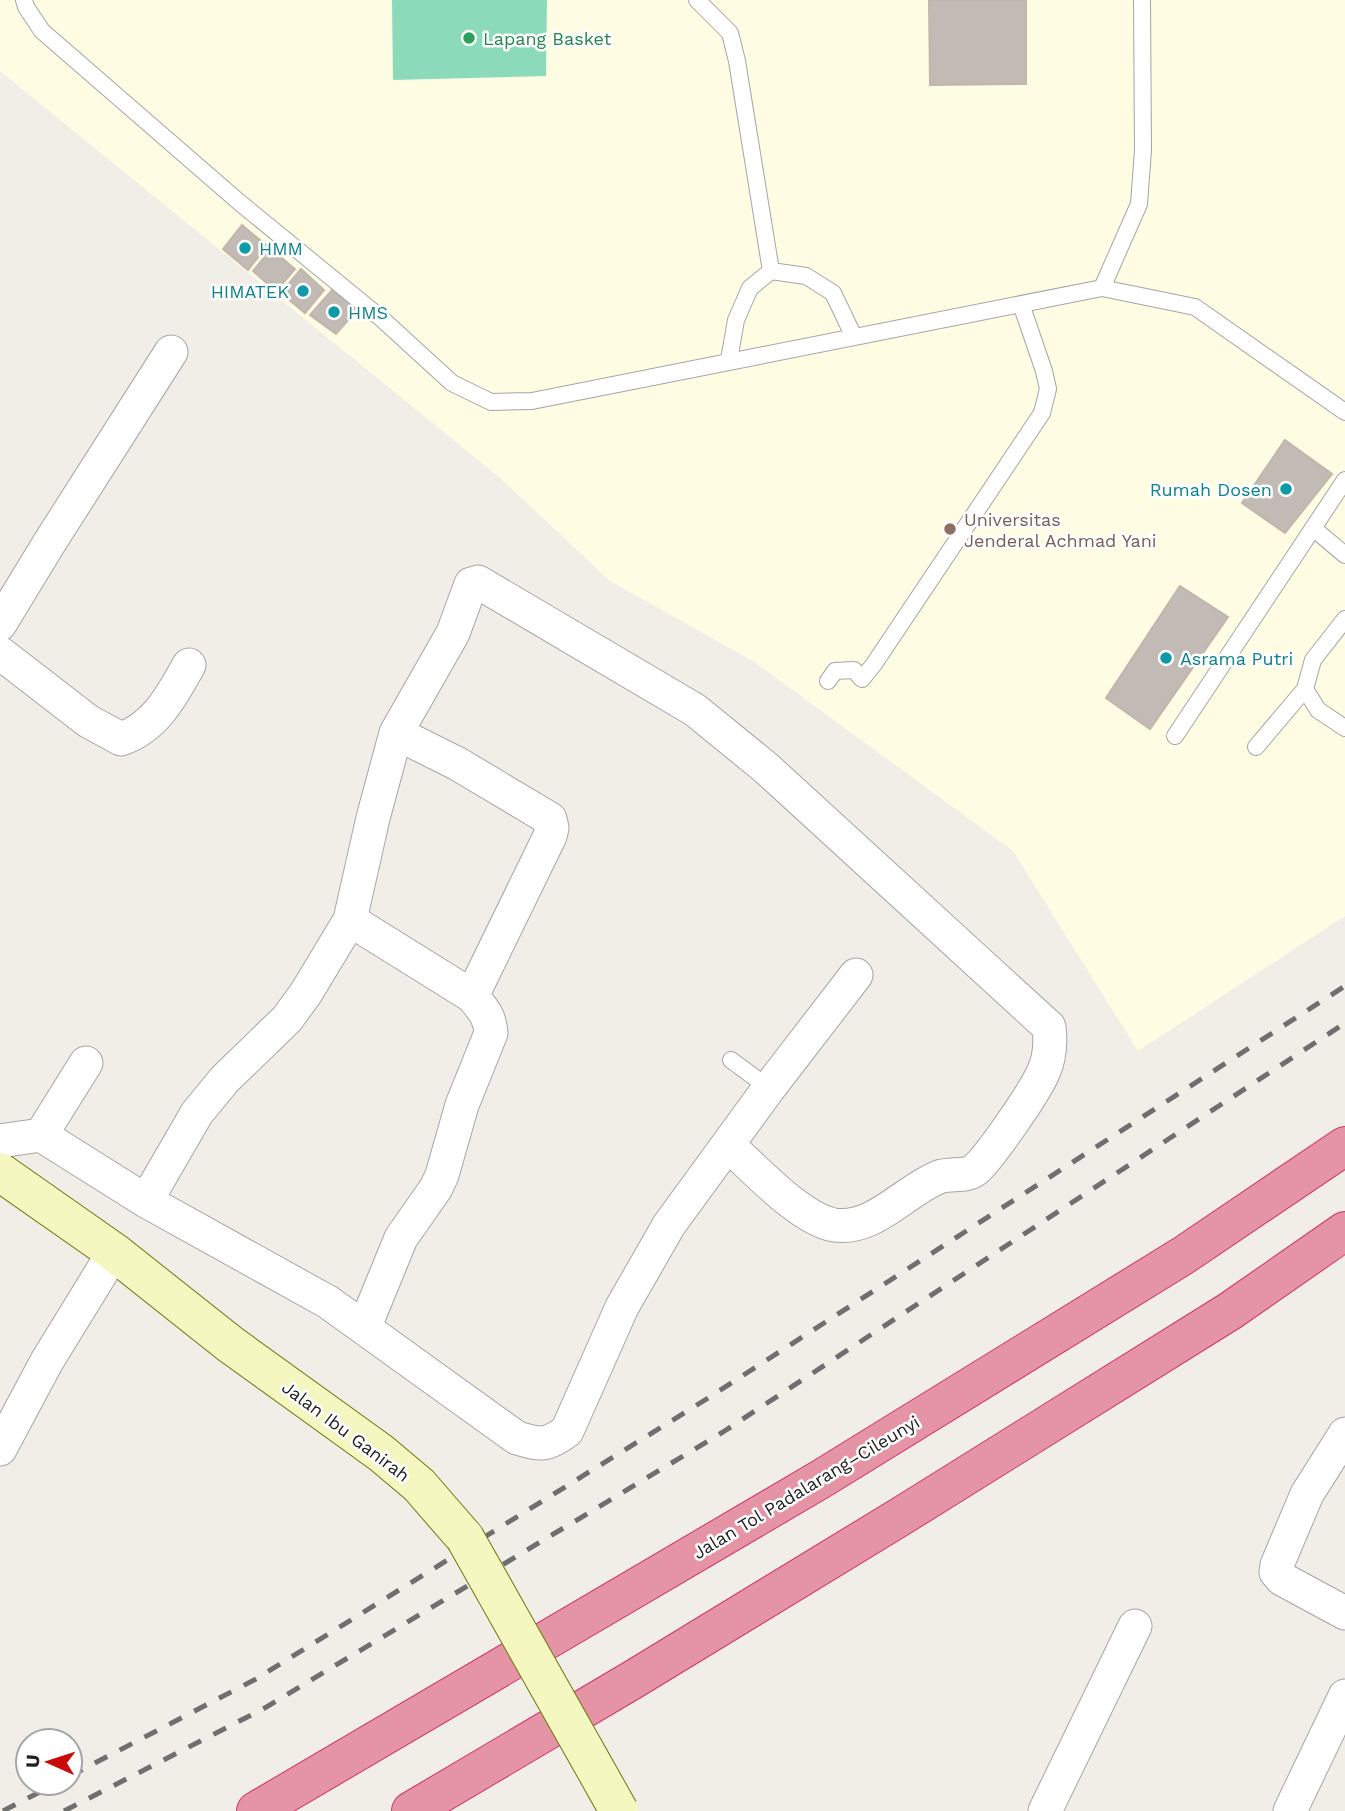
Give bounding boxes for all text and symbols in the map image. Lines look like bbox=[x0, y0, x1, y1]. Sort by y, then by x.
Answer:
place label: Lapang Basket bbox=[483, 28, 612, 49]
marker: Lapang Basket bbox=[461, 30, 477, 46]
place label: HMM bbox=[259, 238, 303, 259]
marker: HMM bbox=[237, 240, 253, 256]
place label: HIMATEK bbox=[211, 281, 289, 302]
marker: HIMATEK bbox=[295, 283, 311, 299]
place label: HMS bbox=[348, 302, 388, 323]
marker: HMS bbox=[326, 304, 342, 320]
place label: Rumah Dosen bbox=[1150, 479, 1272, 500]
marker: Rumah Dosen bbox=[1278, 481, 1294, 497]
place label: Universitas Jenderal Achmad Yani bbox=[964, 509, 1157, 551]
marker: Universitas Jenderal Achmad Yani bbox=[942, 521, 958, 537]
place label: Asrama Putri bbox=[1180, 648, 1293, 669]
marker: Asrama Putri bbox=[1158, 650, 1174, 666]
street label: Jalan Ibu Ganirah bbox=[278, 1376, 414, 1486]
street label: Jalan Tol Padalarang–Cileunyi bbox=[689, 1411, 923, 1563]
north arrow bbox=[14, 1727, 84, 1797]
text: U bbox=[21, 1754, 44, 1768]

